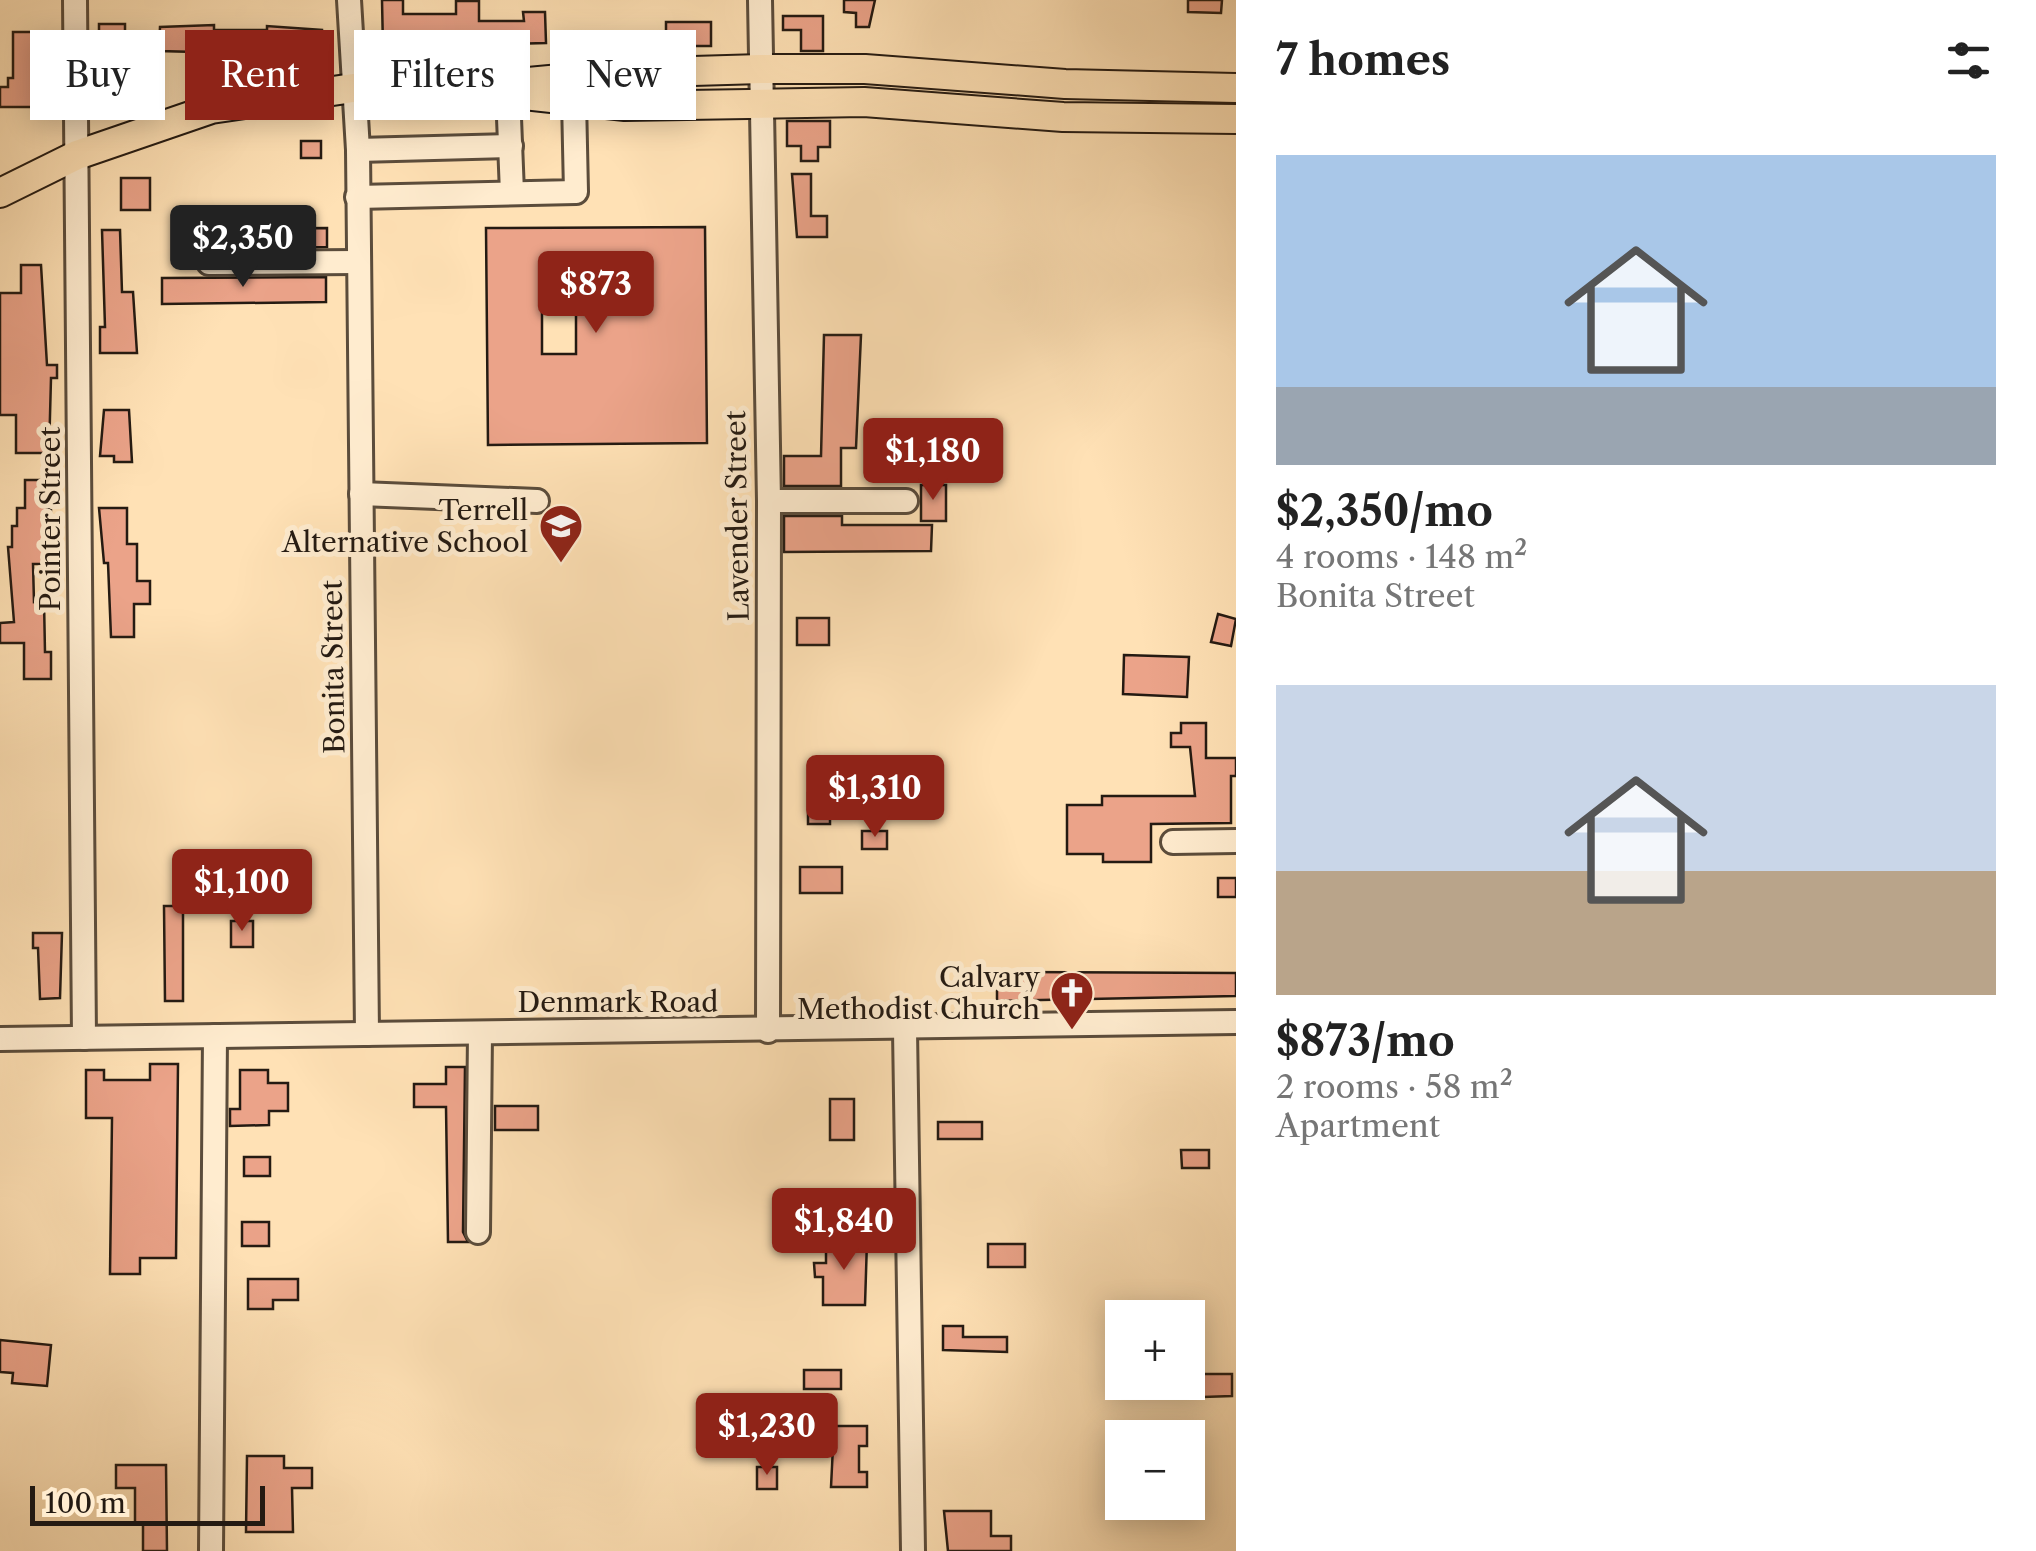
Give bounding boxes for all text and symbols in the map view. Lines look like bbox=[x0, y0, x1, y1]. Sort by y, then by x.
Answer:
chip: Buy bbox=[30, 30, 165, 120]
chip: Rent bbox=[185, 30, 334, 120]
chip: Filters bbox=[354, 30, 530, 120]
chip: New bbox=[550, 30, 696, 120]
icon: filters bbox=[1941, 33, 1996, 88]
text: 7 homes bbox=[1276, 34, 1450, 86]
pin: $2,350 bbox=[162, 205, 324, 290]
text: $2,350 bbox=[192, 218, 294, 257]
icon: home bbox=[1546, 220, 1726, 400]
pin: $873 bbox=[537, 251, 655, 336]
text: $873 bbox=[560, 264, 632, 303]
street label: Lavender Street bbox=[718, 410, 756, 622]
pin: $1,180 bbox=[852, 418, 1014, 503]
street label: Pointer Street bbox=[33, 427, 67, 611]
text: $1,180 bbox=[885, 431, 981, 470]
text: $2,350/mo bbox=[1276, 485, 1493, 537]
place label: Terrell Alternative School bbox=[281, 493, 528, 559]
school or university icon: Terrell Alternative School bbox=[538, 503, 584, 564]
text: 4 rooms · 148 m² bbox=[1276, 537, 1527, 576]
text: Bonita Street bbox=[1276, 576, 1475, 615]
street label: Bonita Street bbox=[314, 580, 352, 754]
icon: home bbox=[1546, 750, 1726, 930]
pin: $1,310 bbox=[794, 755, 956, 840]
text: $1,310 bbox=[828, 768, 922, 807]
pin: $1,100 bbox=[161, 849, 323, 934]
text: $1,100 bbox=[194, 862, 290, 901]
place label: Calvary Methodist Church bbox=[797, 960, 1040, 1026]
church icon: Calvary Methodist Church bbox=[1049, 970, 1095, 1031]
street label: Denmark Road bbox=[518, 985, 718, 1019]
text: $873/mo bbox=[1276, 1015, 1455, 1067]
text: 2 rooms · 58 m² bbox=[1276, 1067, 1513, 1106]
text: Apartment bbox=[1276, 1106, 1440, 1145]
pin: $1,840 bbox=[763, 1188, 925, 1273]
text: $1,840 bbox=[794, 1201, 894, 1240]
map controls bbox=[1105, 1300, 1205, 1520]
button: + bbox=[1105, 1300, 1205, 1400]
pin: $1,230 bbox=[686, 1393, 848, 1478]
text: $1,230 bbox=[718, 1406, 816, 1445]
button: − bbox=[1105, 1420, 1205, 1520]
scale bar bbox=[30, 1481, 265, 1526]
text: 100 m bbox=[45, 1486, 126, 1520]

